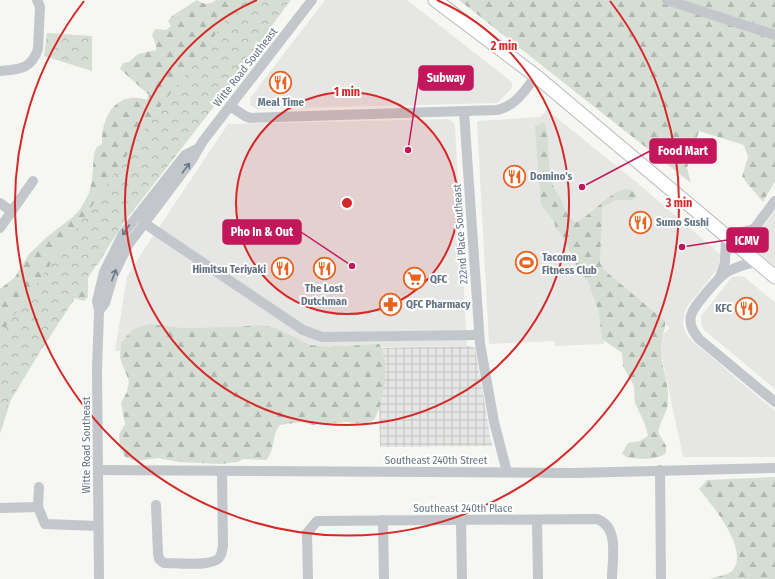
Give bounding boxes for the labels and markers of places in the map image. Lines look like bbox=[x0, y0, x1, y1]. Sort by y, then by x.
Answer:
callout: Subway bbox=[419, 66, 473, 90]
restaurant icon: Meal Time bbox=[268, 69, 294, 95]
place label: Meal Time bbox=[258, 96, 305, 109]
callout: Food Mart bbox=[650, 139, 716, 163]
restaurant icon: Domino's bbox=[502, 163, 528, 189]
place label: Domino's bbox=[530, 170, 573, 183]
centre of rings bbox=[340, 196, 354, 210]
restaurant icon: Sumo Sushi bbox=[628, 209, 654, 235]
place label: Sumo Sushi bbox=[656, 216, 709, 229]
callout: Pho In & Out bbox=[223, 220, 301, 244]
callout: ICMV bbox=[727, 228, 768, 252]
sports icon: Tacoma Fitness Club bbox=[514, 250, 540, 276]
place label: Tacoma Fitness Club bbox=[542, 251, 597, 277]
restaurant icon: The Lost Dutchman bbox=[311, 255, 337, 281]
restaurant icon: Himitsu Teriyaki bbox=[269, 256, 295, 282]
place label: Himitsu Teriyaki bbox=[192, 263, 266, 276]
supermarket icon: QFC bbox=[401, 266, 427, 292]
place label: QFC bbox=[430, 273, 448, 286]
place label: The Lost Dutchman bbox=[301, 282, 347, 308]
pharmacy icon: QFC Pharmacy bbox=[378, 291, 404, 317]
restaurant icon: KFC bbox=[734, 295, 760, 321]
place label: QFC Pharmacy bbox=[406, 298, 471, 311]
place label: KFC bbox=[715, 302, 732, 315]

